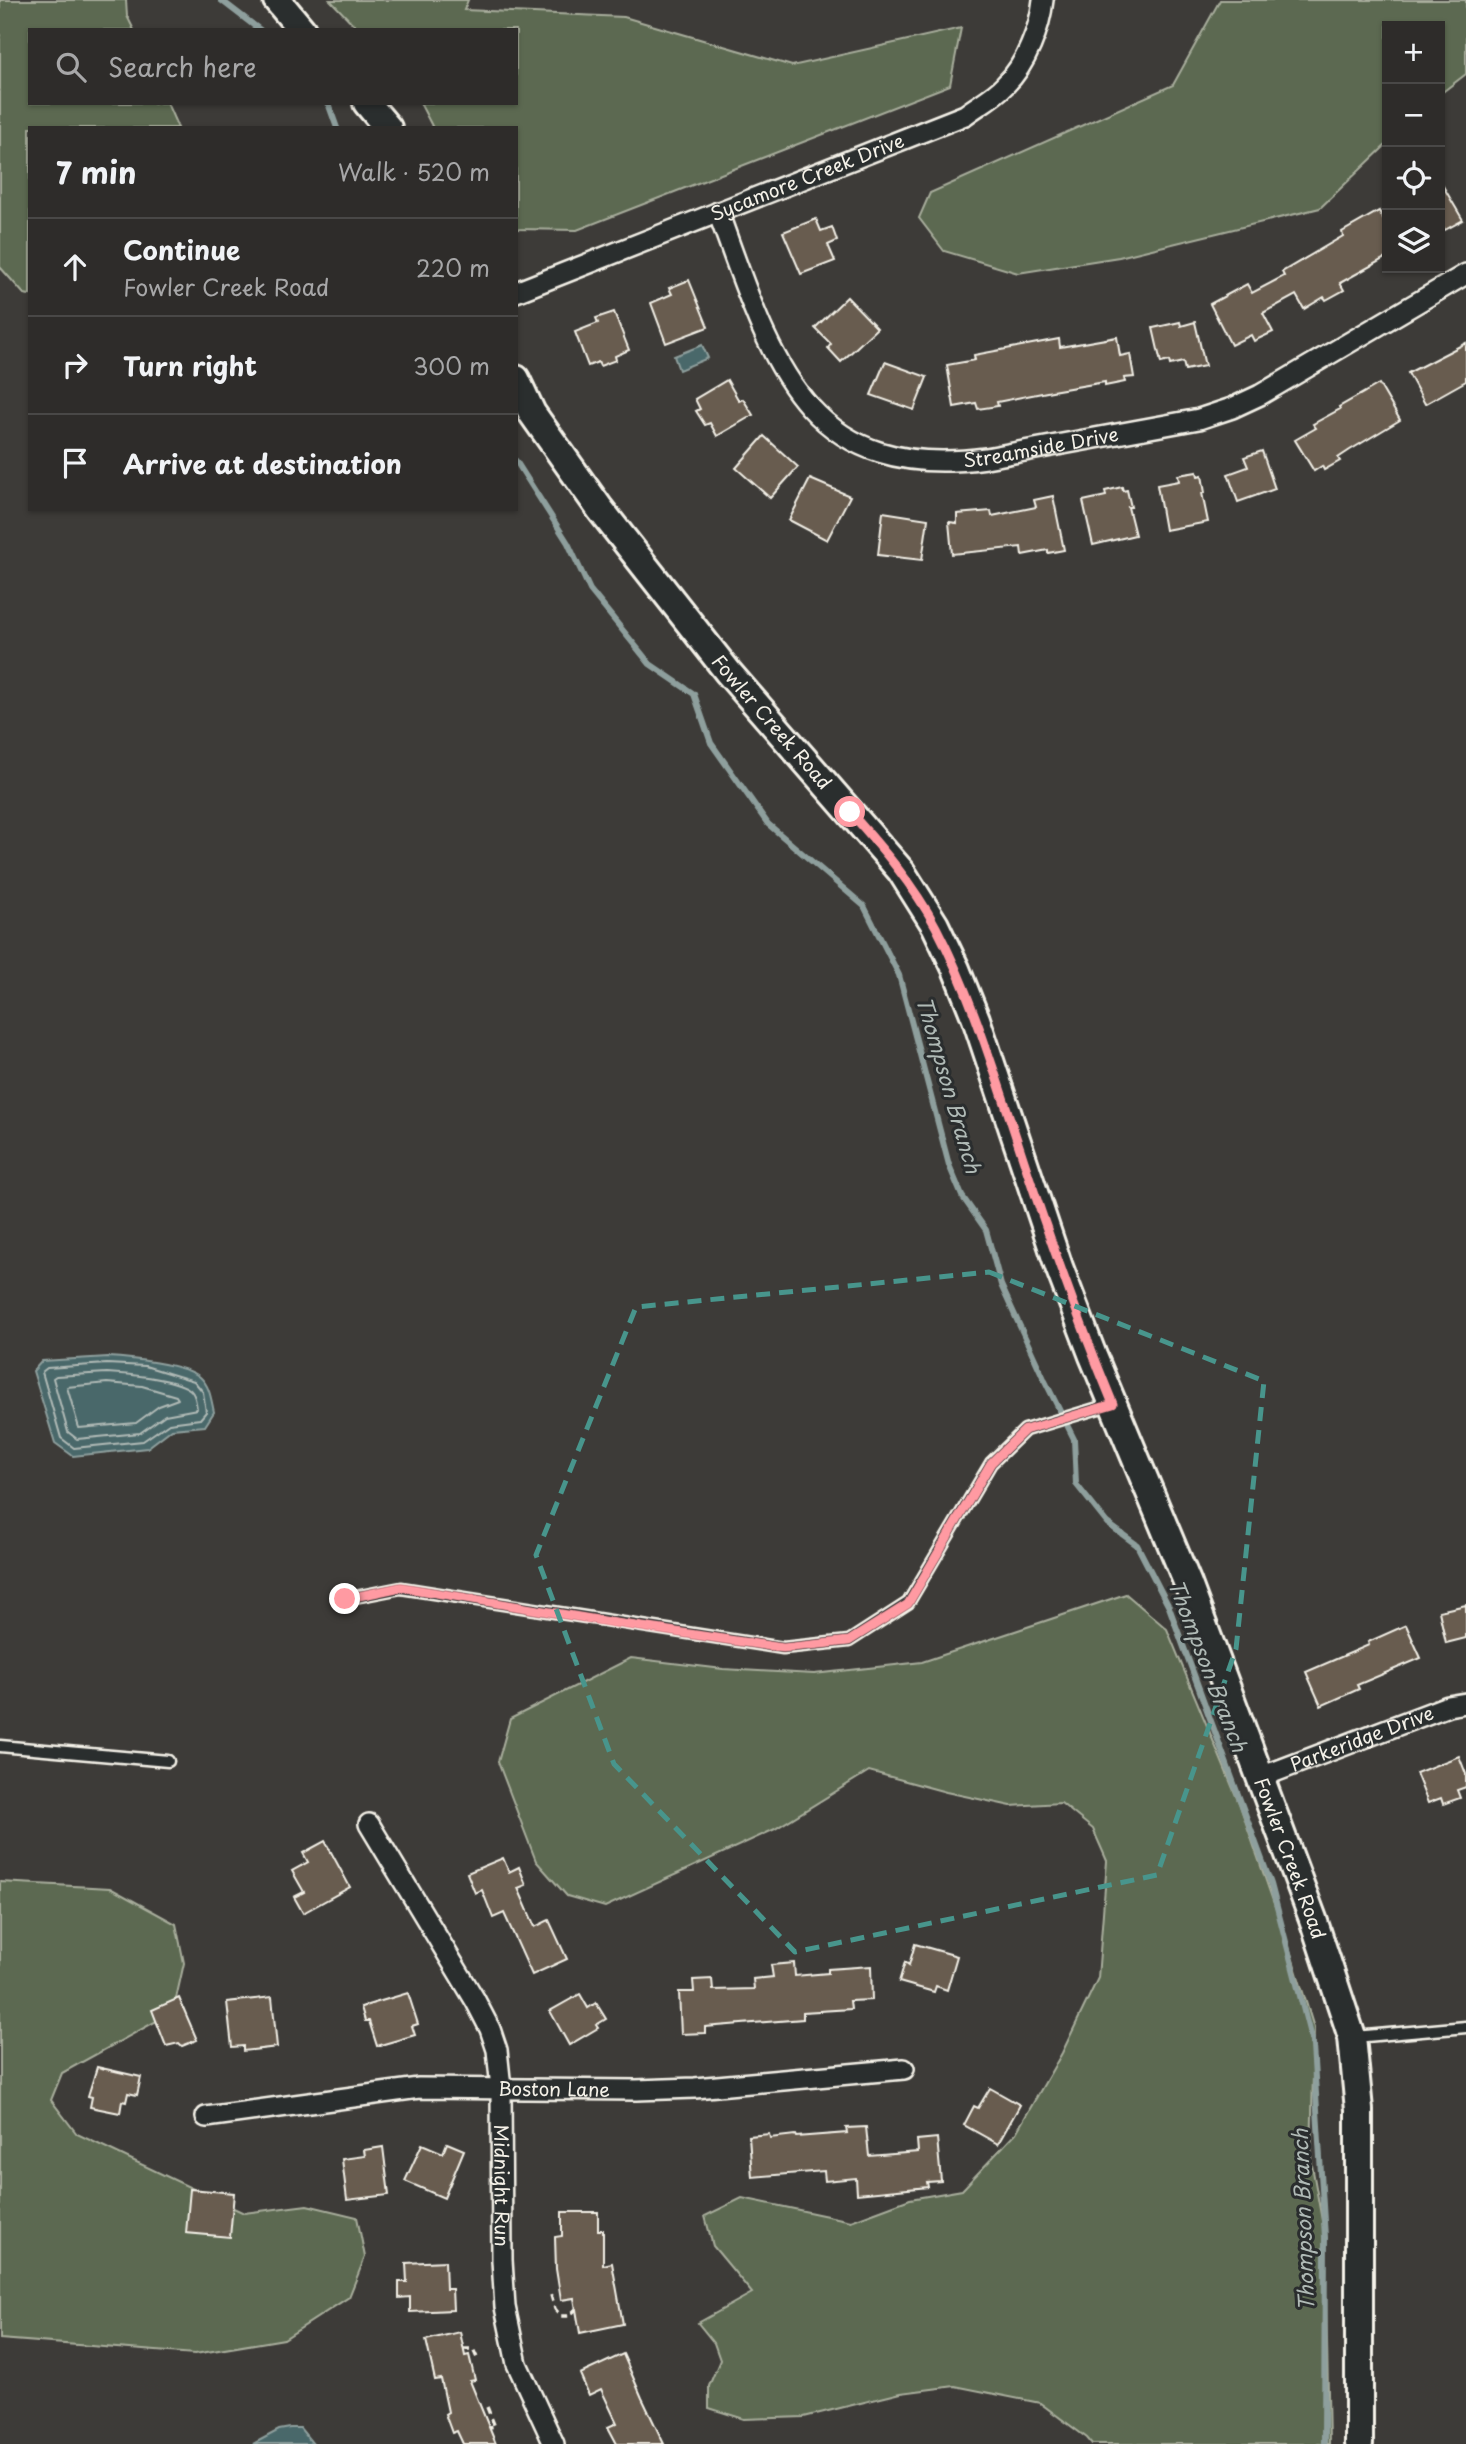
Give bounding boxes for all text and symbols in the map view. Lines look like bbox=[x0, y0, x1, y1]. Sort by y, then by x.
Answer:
map controls bbox=[1382, 21, 1445, 273]
button: + bbox=[1382, 21, 1445, 84]
search box bbox=[28, 28, 518, 105]
text: Search here bbox=[108, 47, 257, 86]
icon: search bbox=[52, 48, 90, 86]
button: − bbox=[1382, 84, 1445, 147]
street label: Sycamore Creek Drive bbox=[706, 125, 908, 227]
button: locate bbox=[1382, 147, 1445, 210]
text: 7 min bbox=[56, 149, 137, 194]
text: Walk · 520 m bbox=[338, 154, 490, 189]
button: layers bbox=[1382, 210, 1445, 273]
text: Continue bbox=[123, 230, 240, 269]
icon: ahead bbox=[56, 248, 94, 286]
text: 220 m bbox=[416, 250, 490, 285]
text: Fowler Creek Road bbox=[123, 269, 329, 304]
icon: right bbox=[56, 346, 94, 384]
text: Turn right bbox=[123, 346, 257, 385]
text: 300 m bbox=[413, 348, 490, 383]
street label: Streamside Drive bbox=[962, 419, 1120, 473]
icon: arrive bbox=[56, 444, 94, 482]
text: Arrive at destination bbox=[123, 444, 402, 483]
street label: Fowler Creek Road bbox=[706, 648, 839, 795]
route start bbox=[834, 796, 865, 827]
water label: Thompson Branch bbox=[909, 992, 991, 1177]
water label: Thompson Branch bbox=[1161, 1574, 1257, 1757]
route end bbox=[329, 1583, 360, 1614]
street label: Parkeridge Drive bbox=[1286, 1698, 1437, 1778]
street label: Fowler Creek Road bbox=[1248, 1773, 1334, 1942]
street label: Boston Lane bbox=[498, 2074, 610, 2103]
street label: Midnight Run bbox=[488, 2124, 517, 2247]
water label: Thompson Branch bbox=[1283, 2128, 1321, 2312]

